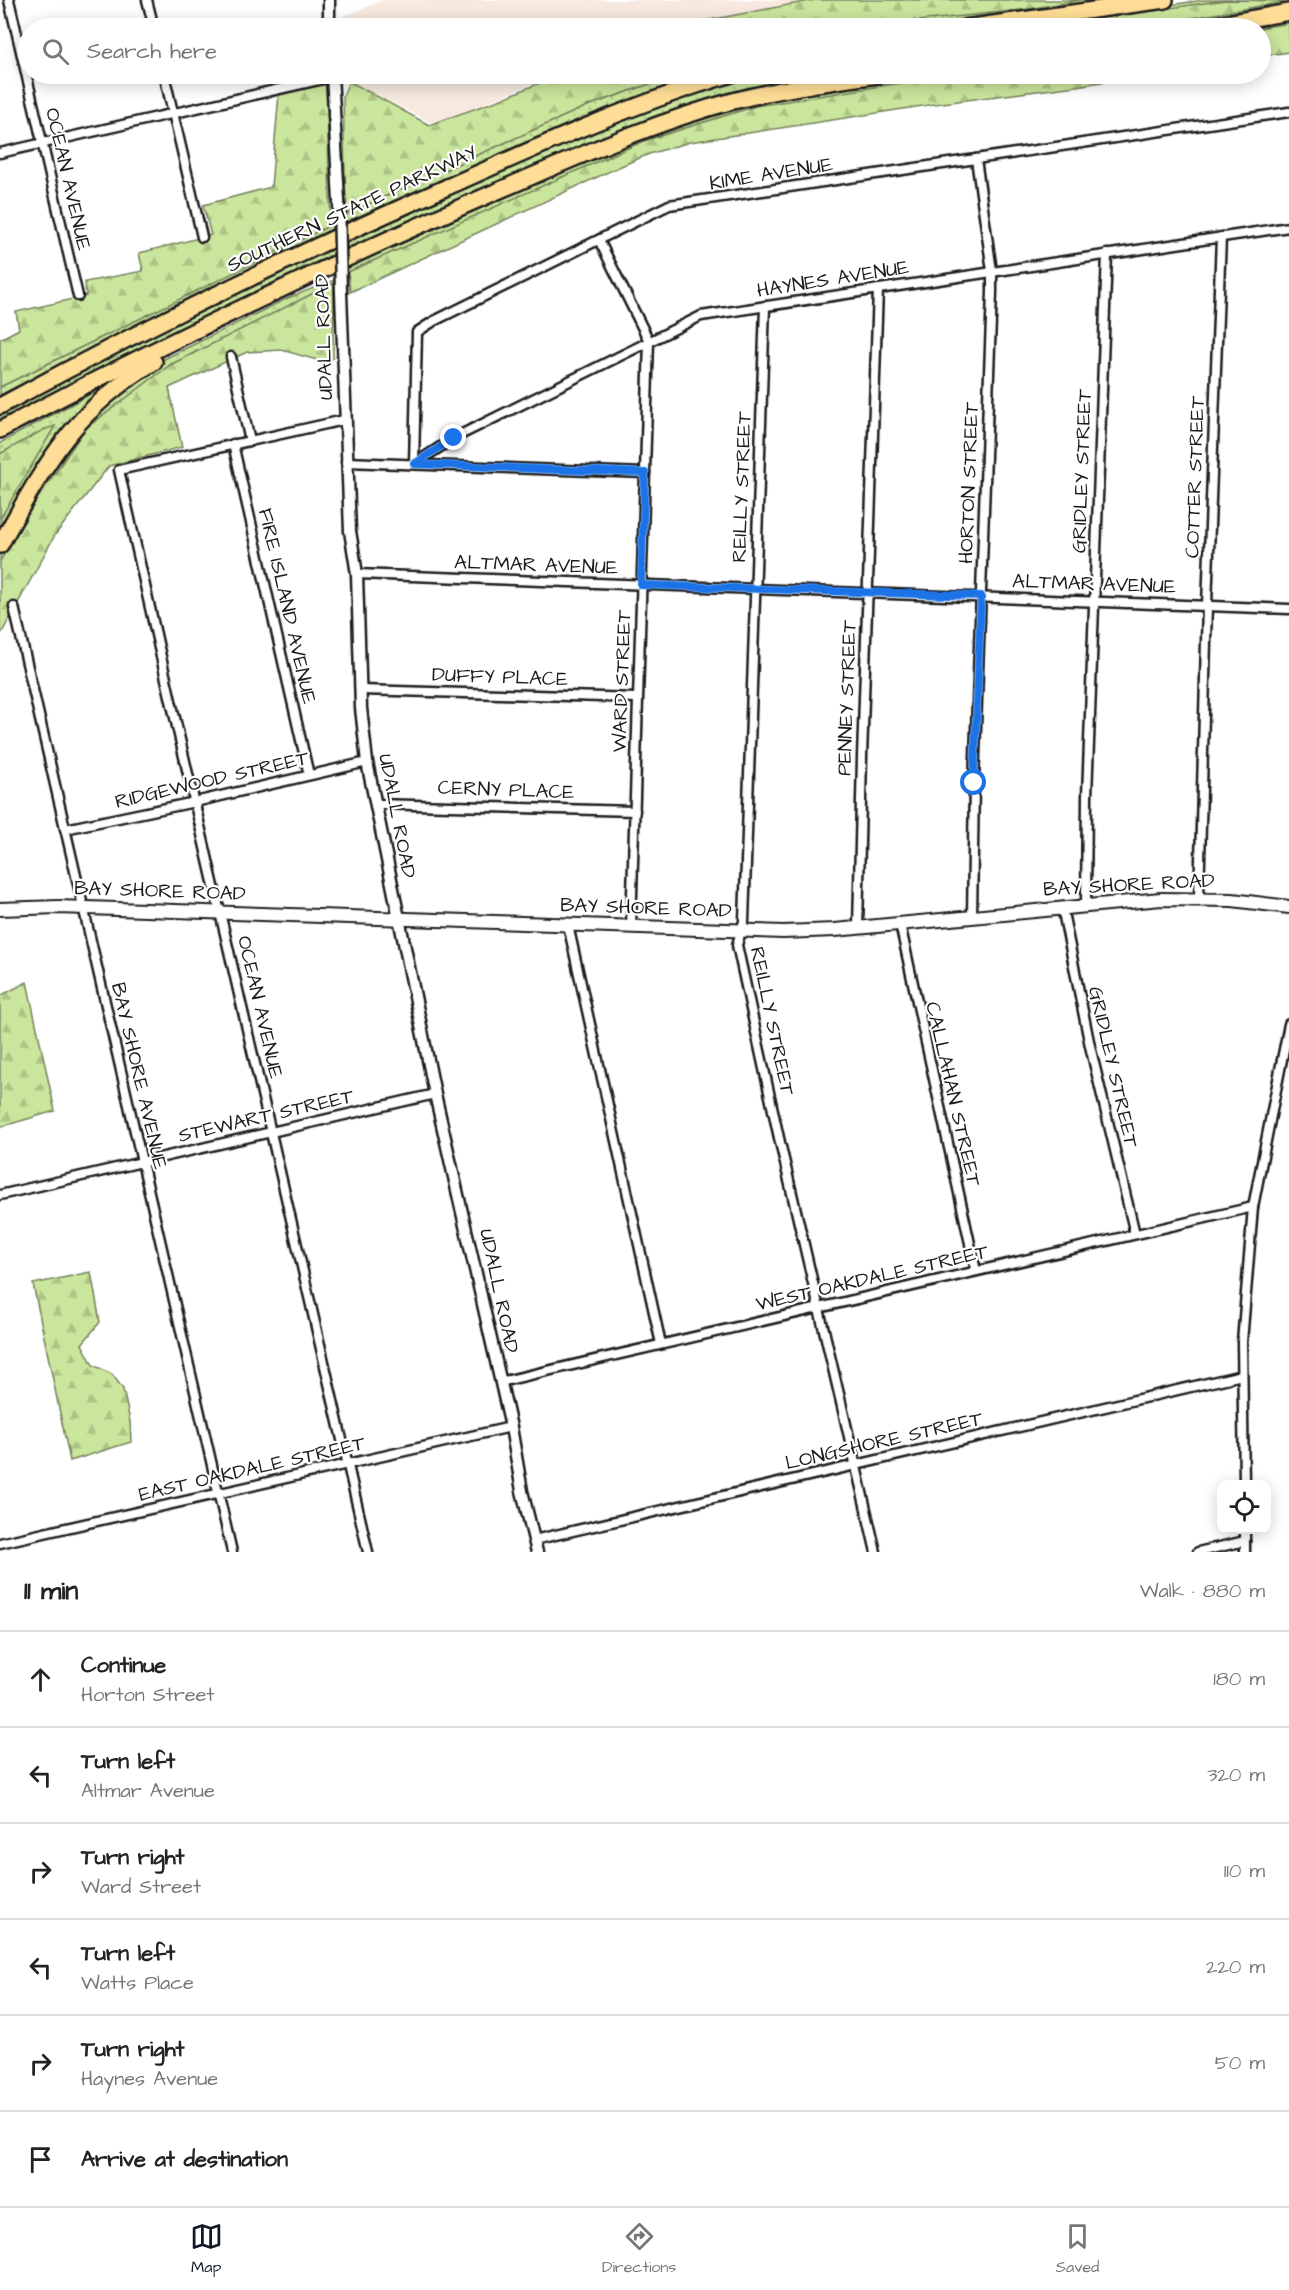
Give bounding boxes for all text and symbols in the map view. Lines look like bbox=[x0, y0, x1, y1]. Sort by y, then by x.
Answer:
search box bbox=[18, 18, 1271, 84]
icon: search bbox=[39, 35, 72, 68]
text: Search here bbox=[87, 36, 217, 67]
street label: OCEAN AVENUE bbox=[38, 105, 98, 253]
street label: SOUTHERN STATE PARKWAY bbox=[222, 138, 482, 279]
street label: KIME AVENUE bbox=[707, 150, 835, 198]
street label: HAYNES AVENUE bbox=[755, 253, 911, 305]
street label: UDALL ROAD bbox=[308, 273, 340, 401]
street label: GRIDLEY STREET bbox=[1065, 388, 1099, 554]
street label: COTTER STREET bbox=[1178, 395, 1212, 559]
street label: HORTON STREET bbox=[952, 401, 986, 564]
street label: REILLY STREET bbox=[725, 410, 759, 563]
route end bbox=[440, 424, 466, 450]
street label: FIRE ISLAND AVENUE bbox=[251, 505, 323, 707]
street label: ALTMAR AVENUE bbox=[454, 548, 618, 582]
street label: ALTMAR AVENUE bbox=[1012, 567, 1176, 601]
street label: WARD STREET bbox=[606, 609, 638, 753]
street label: PENNEY STREET bbox=[830, 619, 864, 776]
street label: DUFFY PLACE bbox=[432, 661, 569, 693]
street label: RIDGEWOOD STREET bbox=[112, 744, 312, 816]
street label: UDALL ROAD bbox=[371, 751, 423, 881]
route start bbox=[960, 769, 986, 795]
street label: CERNY PLACE bbox=[437, 774, 575, 806]
street label: BAY SHORE ROAD bbox=[1043, 867, 1215, 903]
street label: BAY SHORE ROAD bbox=[74, 874, 246, 908]
street label: BAY SHORE ROAD bbox=[560, 891, 732, 925]
street label: OCEAN AVENUE bbox=[230, 933, 290, 1081]
street label: REILLY STREET bbox=[743, 944, 802, 1098]
street label: BAY SHORE AVENUE bbox=[104, 980, 174, 1172]
street label: GRIDLEY STREET bbox=[1081, 984, 1145, 1151]
street label: CALLAHAN STREET bbox=[918, 999, 988, 1190]
street label: STEWART STREET bbox=[176, 1082, 357, 1150]
street label: UDALL ROAD bbox=[472, 1226, 526, 1356]
street label: WEST OAKDALE STREET bbox=[753, 1238, 991, 1318]
street label: LONGSHORE STREET bbox=[783, 1405, 986, 1477]
street label: EAST OAKDALE STREET bbox=[136, 1429, 368, 1509]
map controls bbox=[1217, 1480, 1271, 1534]
button: locate bbox=[1217, 1480, 1271, 1534]
text: 11 min bbox=[24, 1573, 78, 1609]
text: Walk · 880 m bbox=[1140, 1577, 1265, 1605]
text: Continue bbox=[81, 1650, 166, 1681]
icon: ahead bbox=[24, 1663, 57, 1696]
text: 180 m bbox=[1213, 1665, 1265, 1693]
text: Horton Street bbox=[81, 1681, 214, 1709]
text: Turn left bbox=[81, 1746, 175, 1777]
icon: left bbox=[24, 1759, 57, 1792]
text: 320 m bbox=[1207, 1761, 1265, 1789]
text: Altmar Avenue bbox=[81, 1777, 215, 1805]
text: Turn right bbox=[81, 1842, 184, 1873]
icon: right bbox=[24, 1855, 57, 1888]
text: 110 m bbox=[1224, 1857, 1265, 1885]
text: Ward Street bbox=[81, 1873, 201, 1901]
text: Turn left bbox=[81, 1938, 175, 1969]
icon: left bbox=[24, 1951, 57, 1984]
text: 220 m bbox=[1206, 1953, 1265, 1981]
text: Watts Place bbox=[81, 1969, 194, 1997]
text: Turn right bbox=[81, 2034, 184, 2065]
icon: right bbox=[24, 2047, 57, 2080]
text: 50 m bbox=[1215, 2049, 1265, 2077]
text: Haynes Avenue bbox=[81, 2065, 218, 2093]
icon: arrive bbox=[24, 2143, 57, 2176]
text: Arrive at destination bbox=[81, 2144, 288, 2175]
tab: Map bbox=[190, 2220, 223, 2278]
tab: Directions bbox=[602, 2220, 676, 2278]
tab: Saved bbox=[1056, 2220, 1099, 2278]

